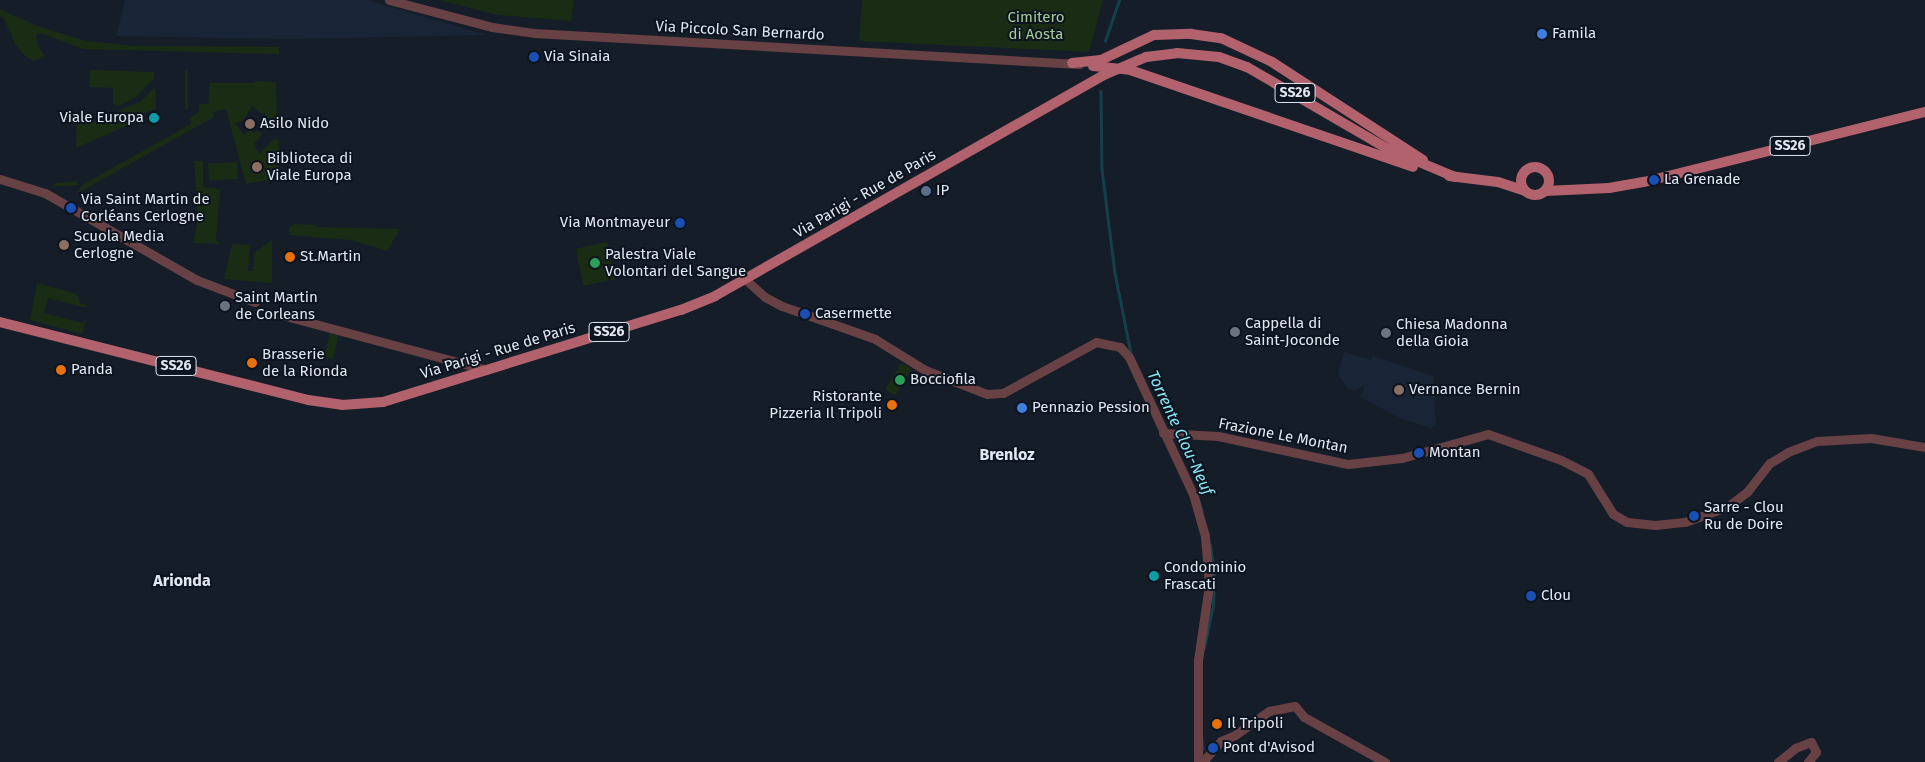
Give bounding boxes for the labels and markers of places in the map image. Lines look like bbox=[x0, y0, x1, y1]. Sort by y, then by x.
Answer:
place label: Famila bbox=[1552, 25, 1596, 43]
marker: Famila bbox=[1536, 28, 1548, 40]
place label: Via Sinaia bbox=[544, 48, 610, 66]
marker: Via Sinaia bbox=[528, 51, 540, 63]
place label: Viale Europa bbox=[59, 109, 144, 127]
marker: Viale Europa bbox=[148, 112, 160, 124]
place label: Asilo Nido bbox=[260, 115, 329, 133]
marker: Asilo Nido bbox=[244, 118, 256, 130]
place label: Biblioteca di Viale Europa bbox=[267, 149, 352, 184]
marker: Biblioteca di Viale Europa bbox=[251, 161, 263, 173]
place label: La Grenade bbox=[1664, 171, 1741, 189]
marker: La Grenade bbox=[1648, 174, 1660, 186]
place label: IP bbox=[936, 182, 949, 200]
marker: IP bbox=[920, 185, 932, 197]
place label: Via Saint Martin de Corléans Cerlogne bbox=[81, 190, 210, 225]
marker: Via Saint Martin de Corléans Cerlogne bbox=[65, 202, 77, 214]
place label: Via Montmayeur bbox=[560, 214, 670, 232]
marker: Via Montmayeur bbox=[674, 217, 686, 229]
place label: Scuola Media Cerlogne bbox=[74, 227, 164, 262]
marker: Scuola Media Cerlogne bbox=[58, 239, 70, 251]
place label: Palestra Viale Volontari del Sangue bbox=[605, 245, 746, 280]
place label: St.Martin bbox=[300, 248, 361, 266]
marker: St.Martin bbox=[284, 251, 296, 263]
marker: Palestra Viale Volontari del Sangue bbox=[589, 257, 601, 269]
place label: Saint Martin de Corleans bbox=[235, 288, 318, 323]
marker: Saint Martin de Corleans bbox=[219, 300, 231, 312]
place label: Casermette bbox=[815, 305, 892, 323]
marker: Casermette bbox=[799, 308, 811, 320]
place label: Cappella di Saint-Joconde bbox=[1245, 314, 1340, 349]
place label: Chiesa Madonna della Gioia bbox=[1396, 315, 1508, 350]
marker: Cappella di Saint-Joconde bbox=[1229, 326, 1241, 338]
marker: Chiesa Madonna della Gioia bbox=[1380, 327, 1392, 339]
place label: Brasserie de la Rionda bbox=[262, 345, 348, 380]
marker: Brasserie de la Rionda bbox=[246, 357, 258, 369]
place label: Panda bbox=[71, 361, 113, 379]
marker: Panda bbox=[55, 364, 67, 376]
place label: Bocciofila bbox=[910, 371, 976, 389]
marker: Bocciofila bbox=[894, 374, 906, 386]
place label: Vernance Bernin bbox=[1409, 381, 1521, 399]
marker: Vernance Bernin bbox=[1393, 384, 1405, 396]
place label: Ristorante Pizzeria Il Tripoli bbox=[769, 387, 882, 422]
marker: Ristorante Pizzeria Il Tripoli bbox=[886, 399, 898, 411]
place label: Pennazio Pession bbox=[1032, 399, 1150, 417]
marker: Pennazio Pession bbox=[1016, 402, 1028, 414]
place label: Montan bbox=[1429, 444, 1480, 462]
marker: Montan bbox=[1413, 447, 1425, 459]
place label: Sarre - Clou Ru de Doire bbox=[1704, 498, 1784, 533]
marker: Sarre - Clou Ru de Doire bbox=[1688, 510, 1700, 522]
place label: Condominio Frascati bbox=[1164, 558, 1246, 593]
marker: Condominio Frascati bbox=[1148, 570, 1160, 582]
place label: Clou bbox=[1541, 587, 1571, 605]
marker: Clou bbox=[1525, 590, 1537, 602]
place label: Il Tripoli bbox=[1227, 715, 1283, 733]
marker: Il Tripoli bbox=[1211, 718, 1223, 730]
place label: Pont d'Avisod bbox=[1223, 739, 1315, 757]
marker: Pont d'Avisod bbox=[1207, 742, 1219, 754]

